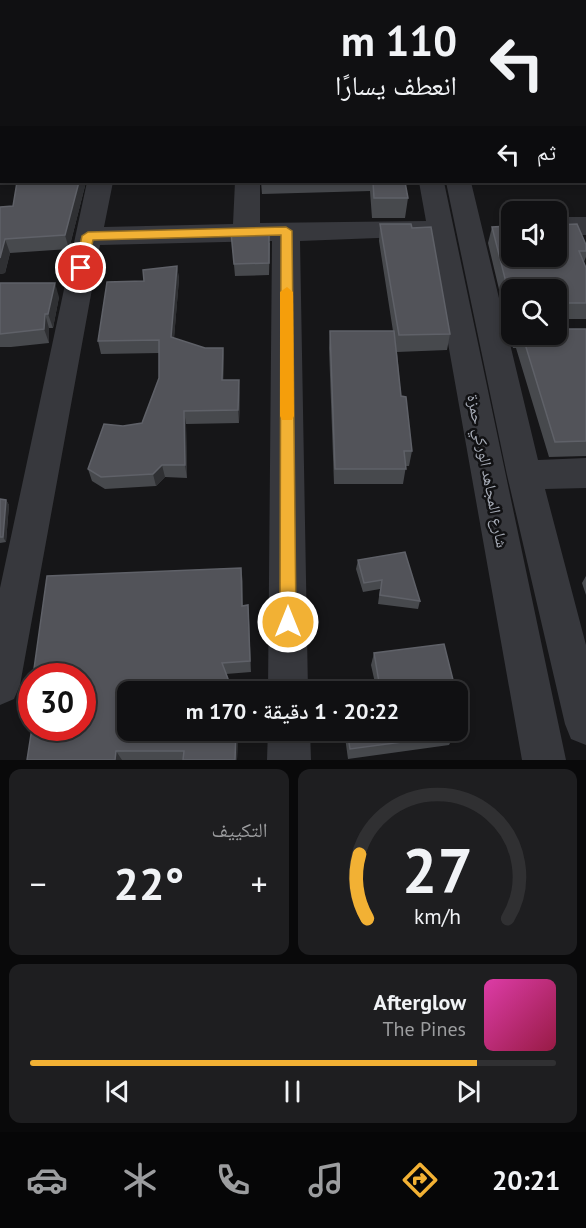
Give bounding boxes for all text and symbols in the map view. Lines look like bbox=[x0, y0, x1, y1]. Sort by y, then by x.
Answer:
text: 110 m bbox=[341, 13, 457, 68]
icon: left bbox=[478, 24, 556, 102]
text: انعطف يسارًا bbox=[335, 68, 457, 102]
icon: left bbox=[492, 138, 525, 171]
text: ثم bbox=[537, 138, 556, 166]
map controls bbox=[501, 201, 567, 345]
button: sound bbox=[501, 201, 567, 267]
pin bbox=[55, 242, 106, 293]
icon: arrive bbox=[64, 251, 97, 284]
button: search bbox=[501, 279, 567, 345]
street label: شارع المجاهد الوركي حمزة bbox=[460, 393, 513, 550]
position arrow bbox=[256, 590, 320, 654]
speed limit sign: 30 bbox=[18, 663, 96, 741]
text: 20:22 · 1 دقيقة · 170 m bbox=[186, 697, 399, 725]
text: التكييف bbox=[211, 817, 268, 843]
text: 27 bbox=[402, 829, 473, 910]
text: 22° bbox=[113, 854, 184, 912]
text: − bbox=[30, 862, 47, 905]
text: + bbox=[251, 862, 267, 905]
text: km/h bbox=[414, 902, 461, 930]
text: Afterglow bbox=[374, 988, 466, 1016]
text: The Pines bbox=[382, 1016, 466, 1042]
icon: previous bbox=[101, 1075, 134, 1108]
icon: pause bbox=[276, 1075, 309, 1108]
icon: next bbox=[452, 1075, 485, 1108]
icon: car bbox=[26, 1159, 68, 1201]
icon: climate bbox=[119, 1159, 161, 1201]
icon: phone bbox=[212, 1159, 254, 1201]
icon: music bbox=[305, 1159, 347, 1201]
icon: directions bbox=[399, 1159, 441, 1201]
text: 20:21 bbox=[492, 1163, 560, 1197]

